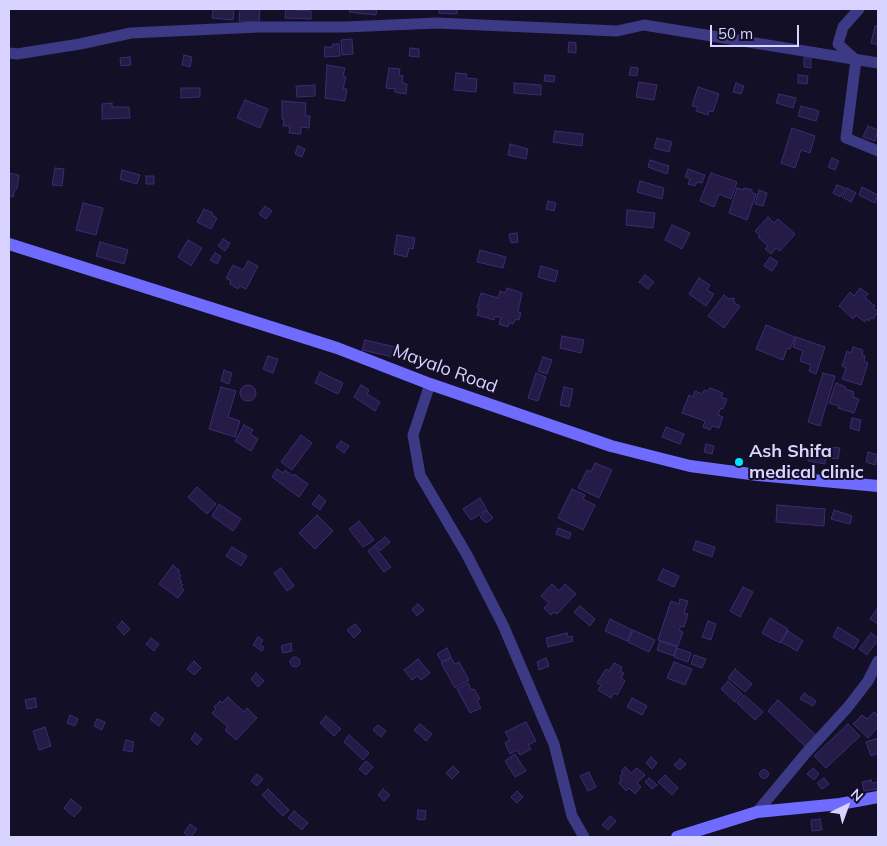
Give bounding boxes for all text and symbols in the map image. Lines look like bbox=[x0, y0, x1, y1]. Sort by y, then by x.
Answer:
scale bar bbox=[712, 15, 801, 47]
text: 50 m bbox=[718, 24, 753, 43]
street label: Mayalo Road bbox=[390, 340, 500, 398]
place label: Ash Shifa medical clinic bbox=[749, 441, 864, 484]
marker: Ash Shifa medical clinic bbox=[733, 456, 745, 468]
north arrow bbox=[822, 781, 872, 831]
text: N bbox=[847, 785, 867, 805]

